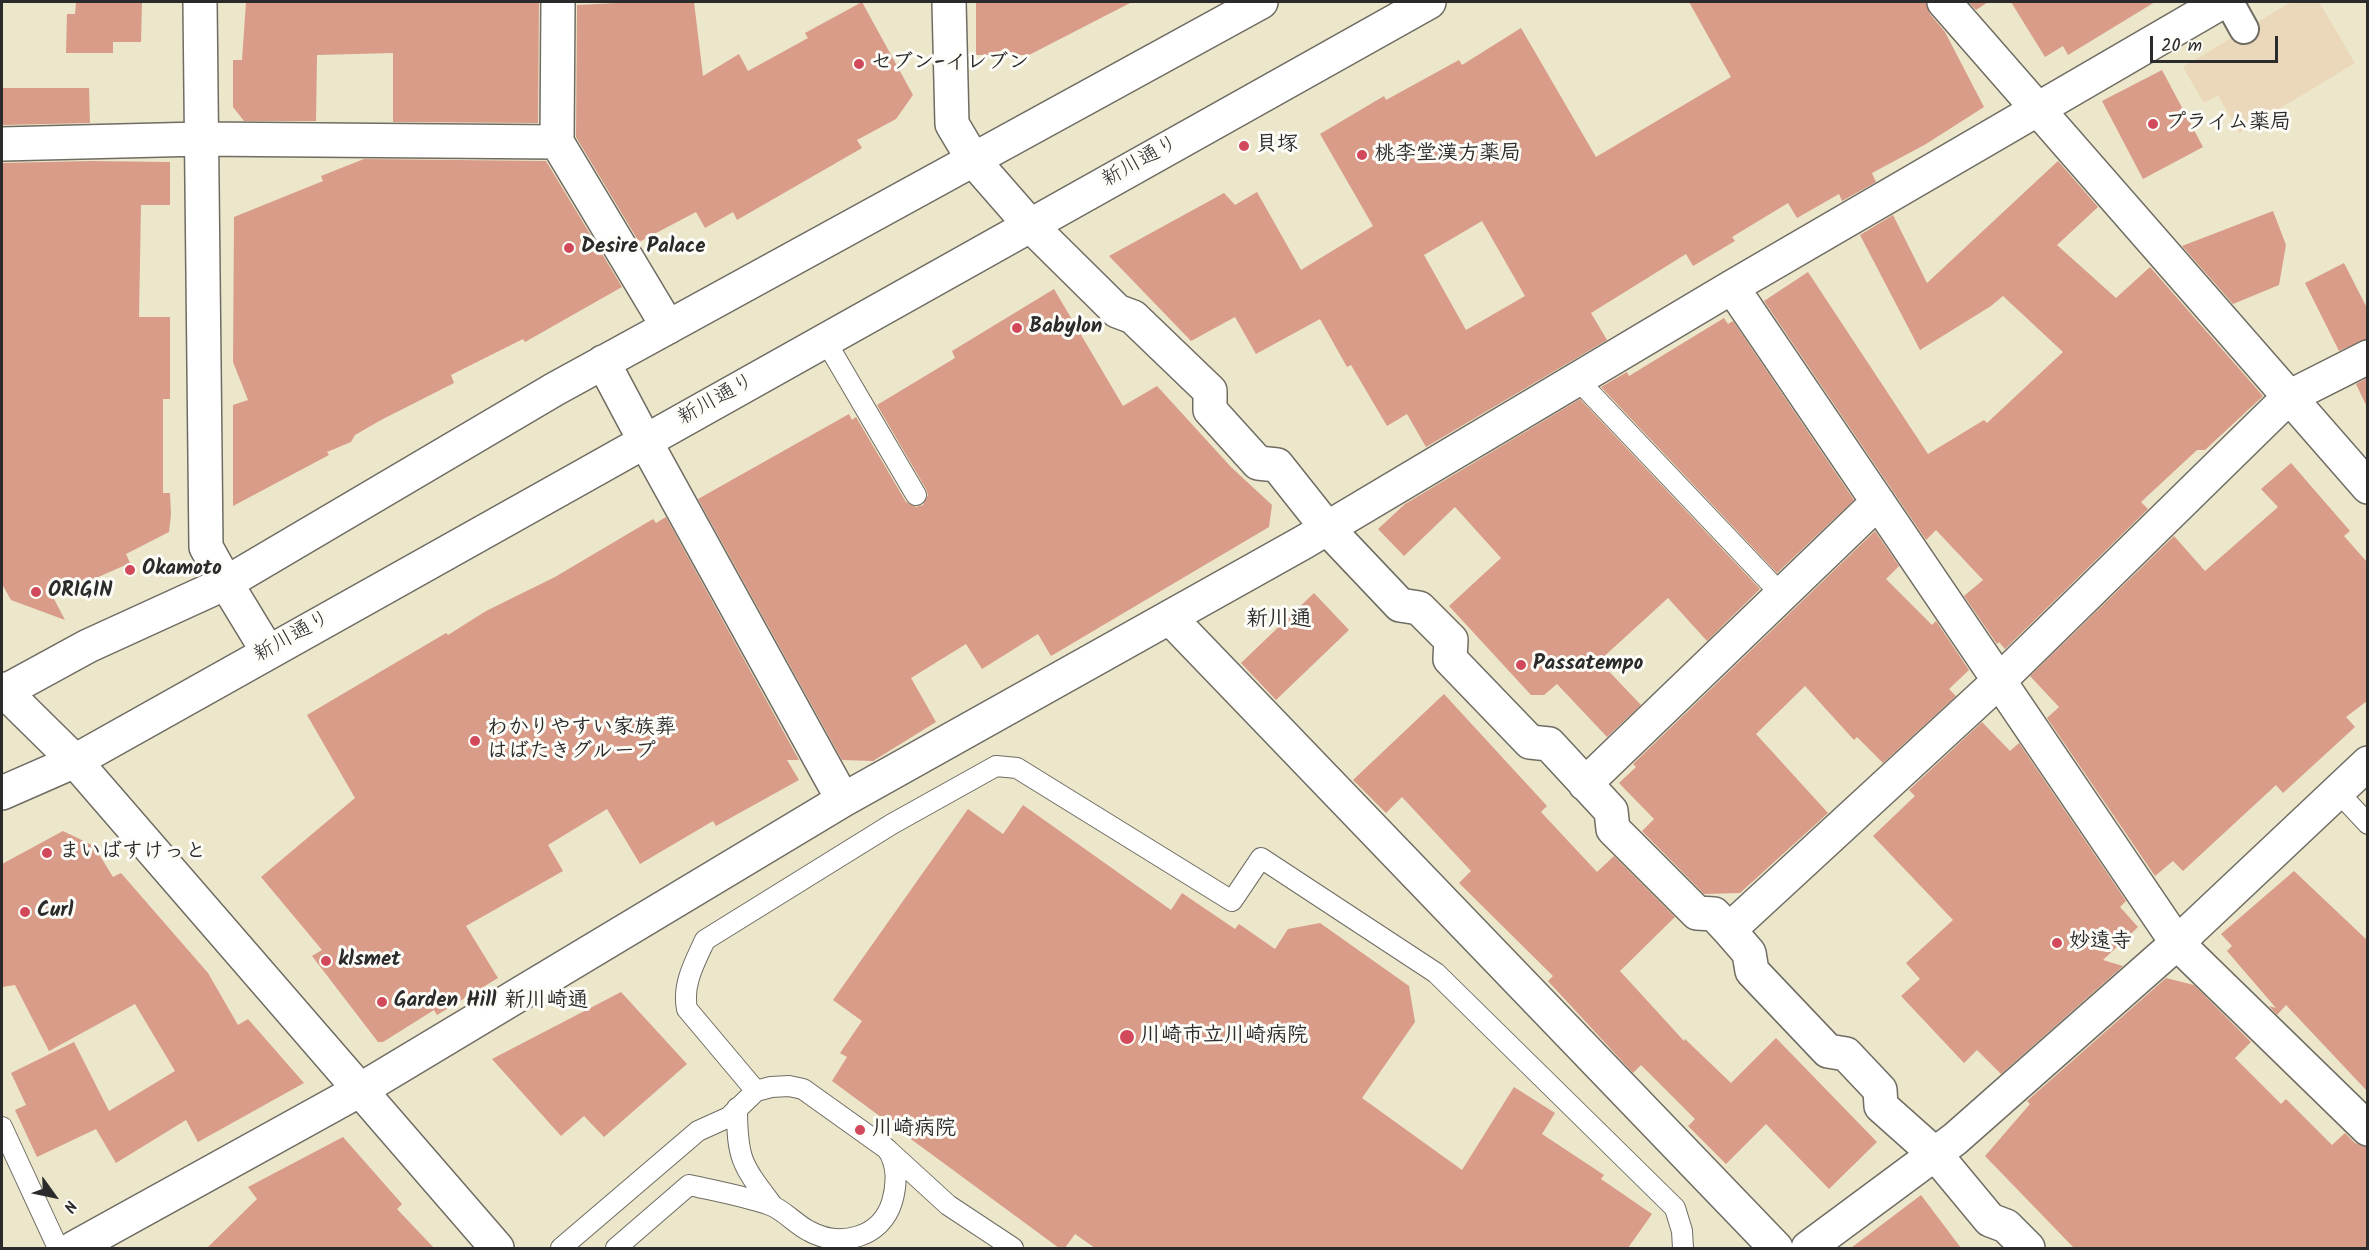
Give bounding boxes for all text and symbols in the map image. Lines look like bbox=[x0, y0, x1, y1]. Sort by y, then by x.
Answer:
scale bar bbox=[2153, 24, 2280, 62]
text: 20 m bbox=[2161, 32, 2202, 61]
place label: セブン-イレブン bbox=[871, 51, 1029, 77]
marker: セブン-イレブン bbox=[852, 57, 866, 71]
place label: プライム薬局 bbox=[2165, 111, 2291, 137]
marker: プライム薬局 bbox=[2146, 117, 2160, 131]
street label: 新川通り bbox=[1098, 132, 1184, 194]
place label: 貝塚 bbox=[1256, 133, 1298, 159]
marker: 貝塚 bbox=[1237, 139, 1251, 153]
place label: 桃李堂漢方薬局 bbox=[1374, 142, 1521, 168]
marker: 桃李堂漢方薬局 bbox=[1355, 148, 1369, 162]
place label: Desire Palace bbox=[581, 235, 705, 261]
marker: Desire Palace bbox=[562, 241, 576, 255]
place label: Babylon bbox=[1029, 315, 1102, 341]
marker: Babylon bbox=[1010, 321, 1024, 335]
street label: 新川通り bbox=[674, 370, 760, 432]
place label: Okamoto bbox=[142, 557, 222, 583]
marker: Okamoto bbox=[123, 563, 137, 577]
place label: ORIGIN bbox=[48, 579, 112, 605]
marker: ORIGIN bbox=[29, 585, 43, 599]
street label: 新川通り bbox=[250, 607, 336, 669]
district label: 新川通 bbox=[1246, 608, 1312, 634]
place label: Passatempo bbox=[1533, 652, 1643, 678]
marker: Passatempo bbox=[1514, 658, 1528, 672]
place label: わかりやすい家族葬 はばたきグループ bbox=[487, 716, 676, 766]
marker: わかりやすい家族葬 はばたきグループ bbox=[468, 734, 482, 748]
place label: まいばすけっと bbox=[59, 840, 206, 866]
marker: まいばすけっと bbox=[40, 846, 54, 860]
place label: Curl bbox=[37, 899, 73, 925]
marker: Curl bbox=[18, 905, 32, 919]
place label: 妙遠寺 bbox=[2069, 930, 2132, 956]
marker: 妙遠寺 bbox=[2050, 936, 2064, 950]
place label: klsmet bbox=[338, 948, 401, 974]
marker: klsmet bbox=[319, 954, 333, 968]
place label: Garden Hill 新川崎通 bbox=[394, 989, 589, 1015]
marker: Garden Hill 新川崎通 bbox=[375, 995, 389, 1009]
place label: 川崎市立川崎病院 bbox=[1140, 1024, 1308, 1050]
marker: 川崎市立川崎病院 bbox=[1118, 1028, 1136, 1046]
place label: 川崎病院 bbox=[872, 1117, 956, 1143]
marker: 川崎病院 bbox=[853, 1123, 867, 1137]
north arrow bbox=[24, 1166, 84, 1226]
text: N bbox=[56, 1195, 83, 1217]

